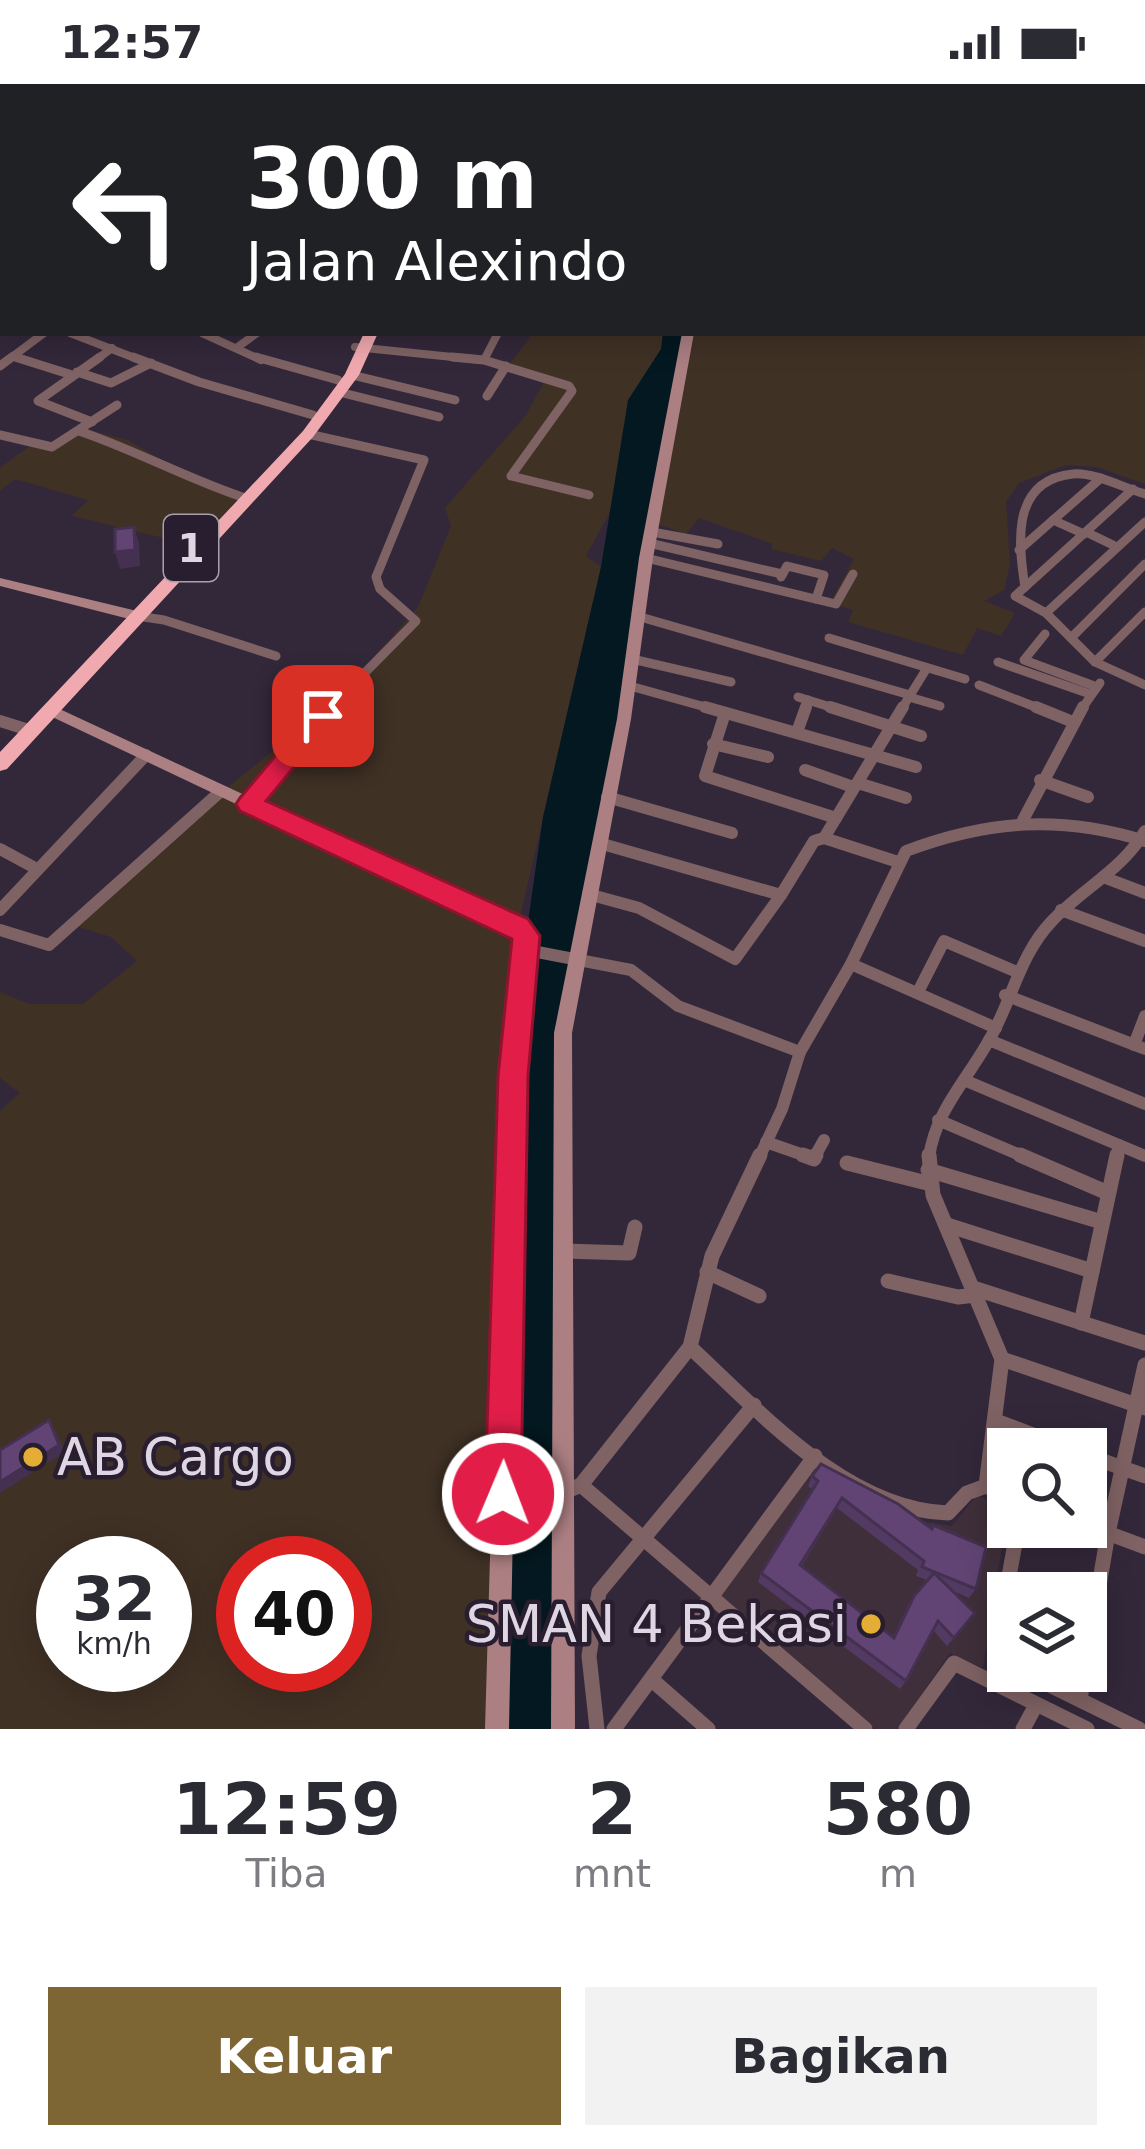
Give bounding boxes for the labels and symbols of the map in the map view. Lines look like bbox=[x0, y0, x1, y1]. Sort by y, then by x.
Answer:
road number: 1 bbox=[164, 515, 218, 581]
pin bbox=[272, 665, 374, 767]
place label: AB Cargo bbox=[57, 1428, 294, 1487]
position arrow bbox=[440, 1431, 566, 1557]
marker: AB Cargo bbox=[20, 1444, 46, 1470]
speed limit sign: 40 bbox=[216, 1536, 372, 1692]
place label: SMAN 4 Bekasi bbox=[466, 1595, 847, 1654]
marker: SMAN 4 Bekasi bbox=[858, 1611, 884, 1637]

